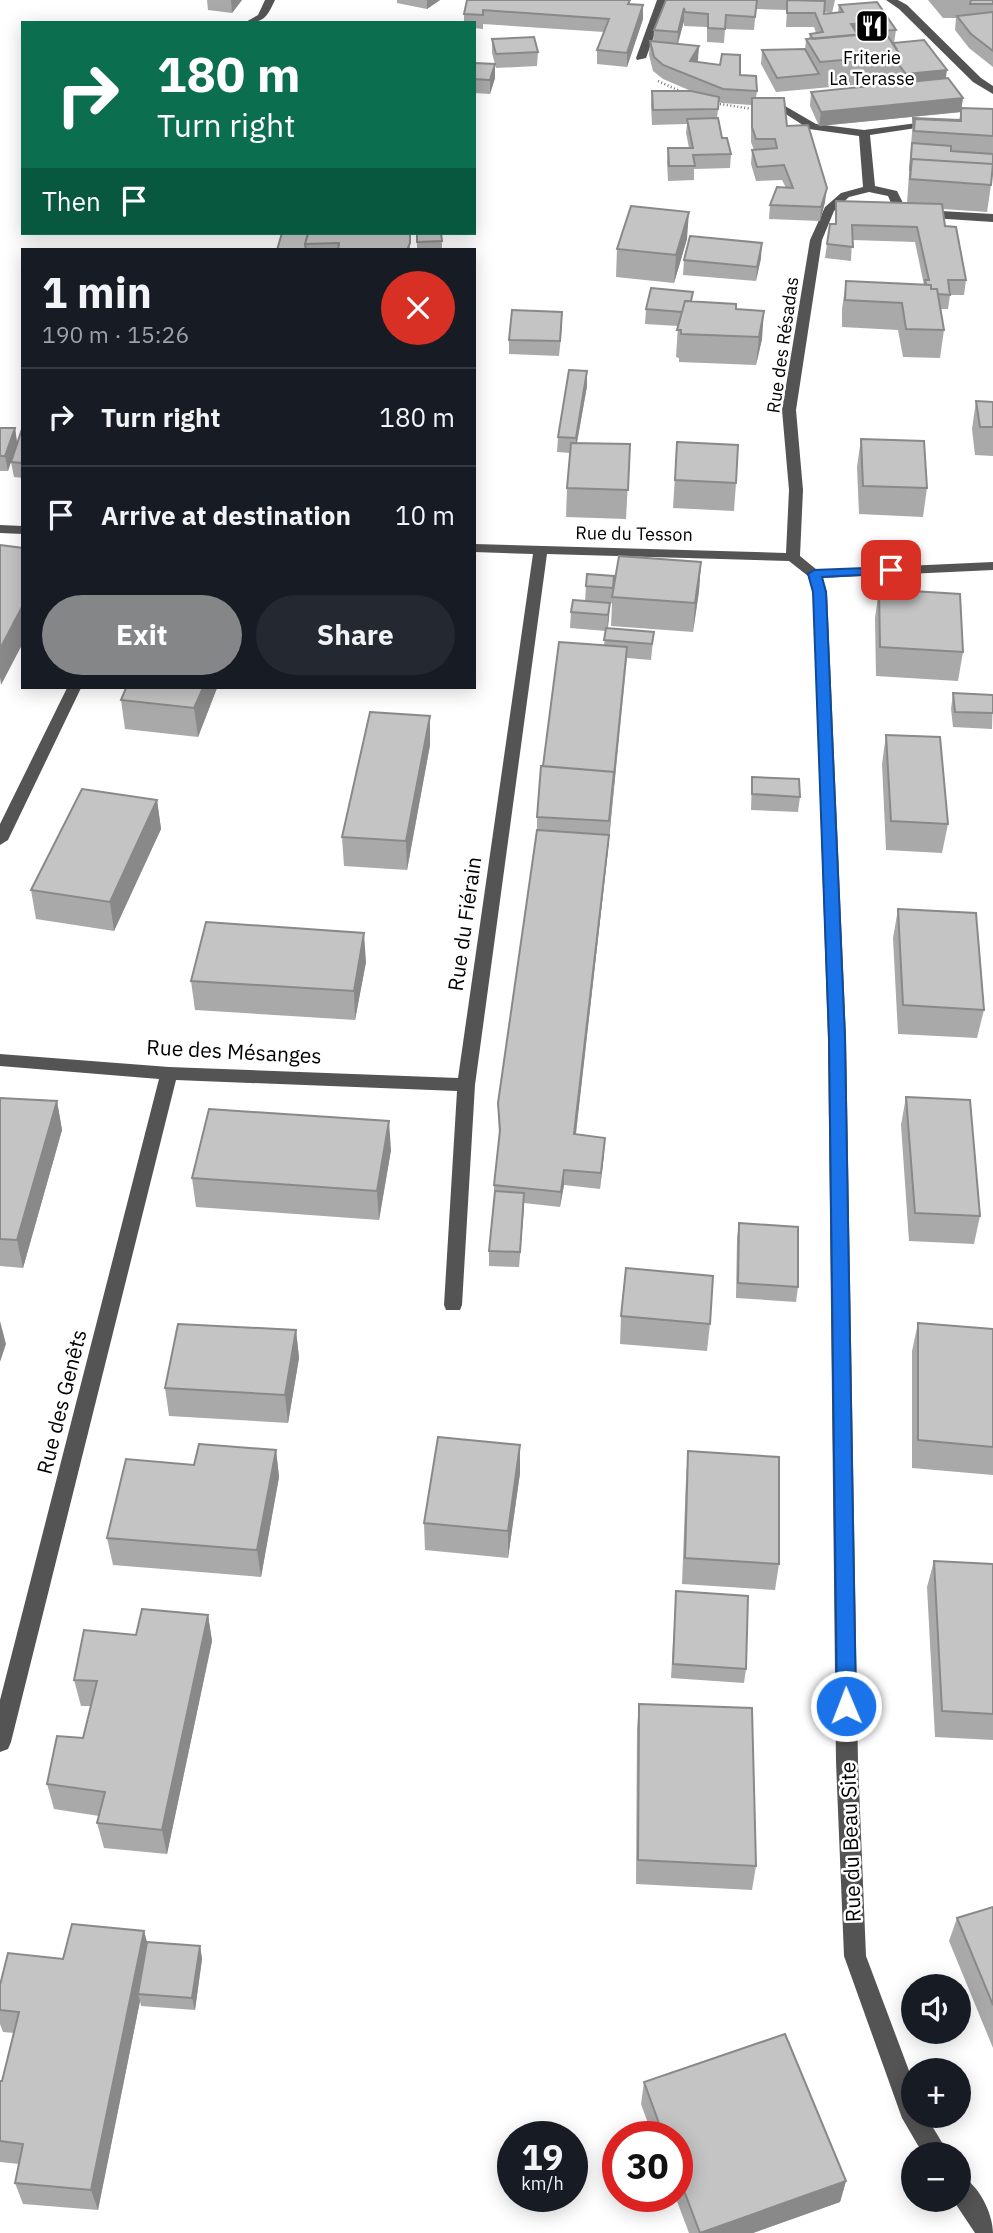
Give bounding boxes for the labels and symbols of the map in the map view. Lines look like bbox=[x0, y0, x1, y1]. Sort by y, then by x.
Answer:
restaurant icon: Friterie La Terasse bbox=[853, 7, 891, 45]
place label: Friterie La Terasse bbox=[829, 46, 915, 90]
street label: Rue des Résadas bbox=[762, 275, 803, 415]
street label: Rue du Tesson bbox=[575, 521, 693, 546]
pin bbox=[861, 540, 921, 600]
street label: Rue du Fiérain bbox=[441, 855, 487, 993]
street label: Rue des Mésanges bbox=[146, 1032, 322, 1070]
street label: Rue des Genêts bbox=[30, 1327, 93, 1477]
position arrow bbox=[809, 1669, 883, 1743]
street label: Rue du Beau Site bbox=[833, 1761, 867, 1923]
speed limit sign: 30 bbox=[602, 2121, 693, 2212]

